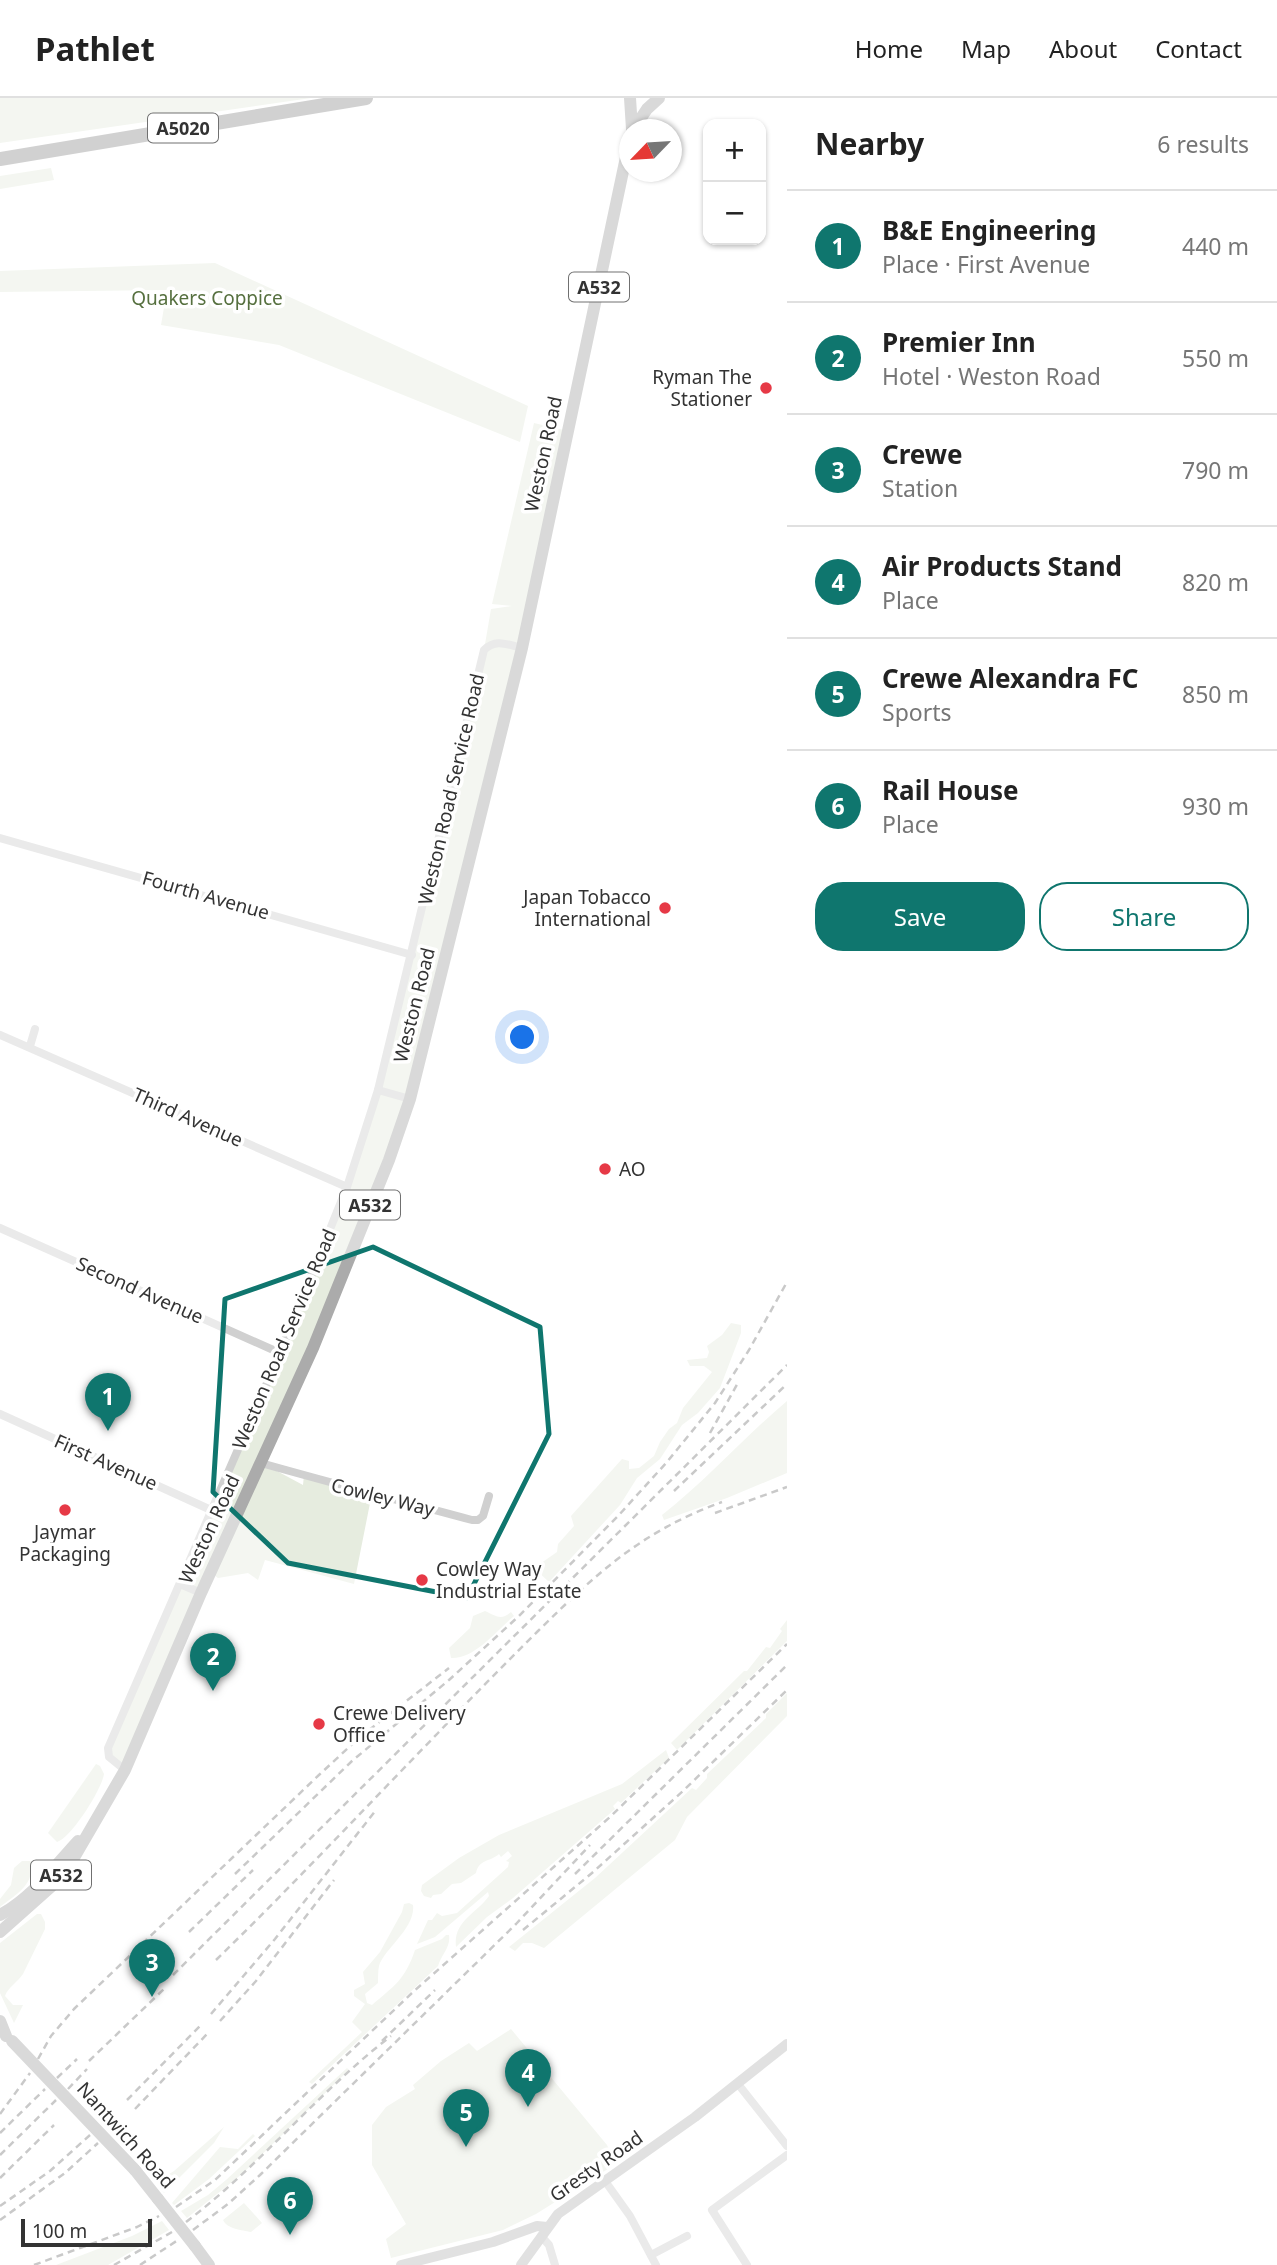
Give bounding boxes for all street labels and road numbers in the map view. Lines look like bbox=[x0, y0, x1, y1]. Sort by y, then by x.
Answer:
road number: A5020 bbox=[148, 113, 218, 142]
road number: A532 bbox=[569, 272, 629, 302]
street label: Weston Road bbox=[518, 394, 568, 514]
street label: Weston Road Service Road bbox=[412, 671, 490, 907]
street label: Fourth Avenue bbox=[139, 864, 273, 926]
street label: Weston Road bbox=[387, 945, 441, 1065]
street label: Third Avenue bbox=[129, 1081, 247, 1153]
road number: A532 bbox=[340, 1190, 400, 1220]
street label: Weston Road Service Road bbox=[226, 1225, 342, 1453]
street label: Second Avenue bbox=[72, 1250, 208, 1330]
street label: First Avenue bbox=[50, 1428, 162, 1496]
street label: Weston Road bbox=[172, 1470, 246, 1588]
street label: Cowley Way bbox=[329, 1472, 438, 1522]
road number: A532 bbox=[31, 1860, 91, 1890]
street label: Nantwich Road bbox=[71, 2076, 181, 2194]
street label: Gresty Road bbox=[544, 2124, 648, 2208]

